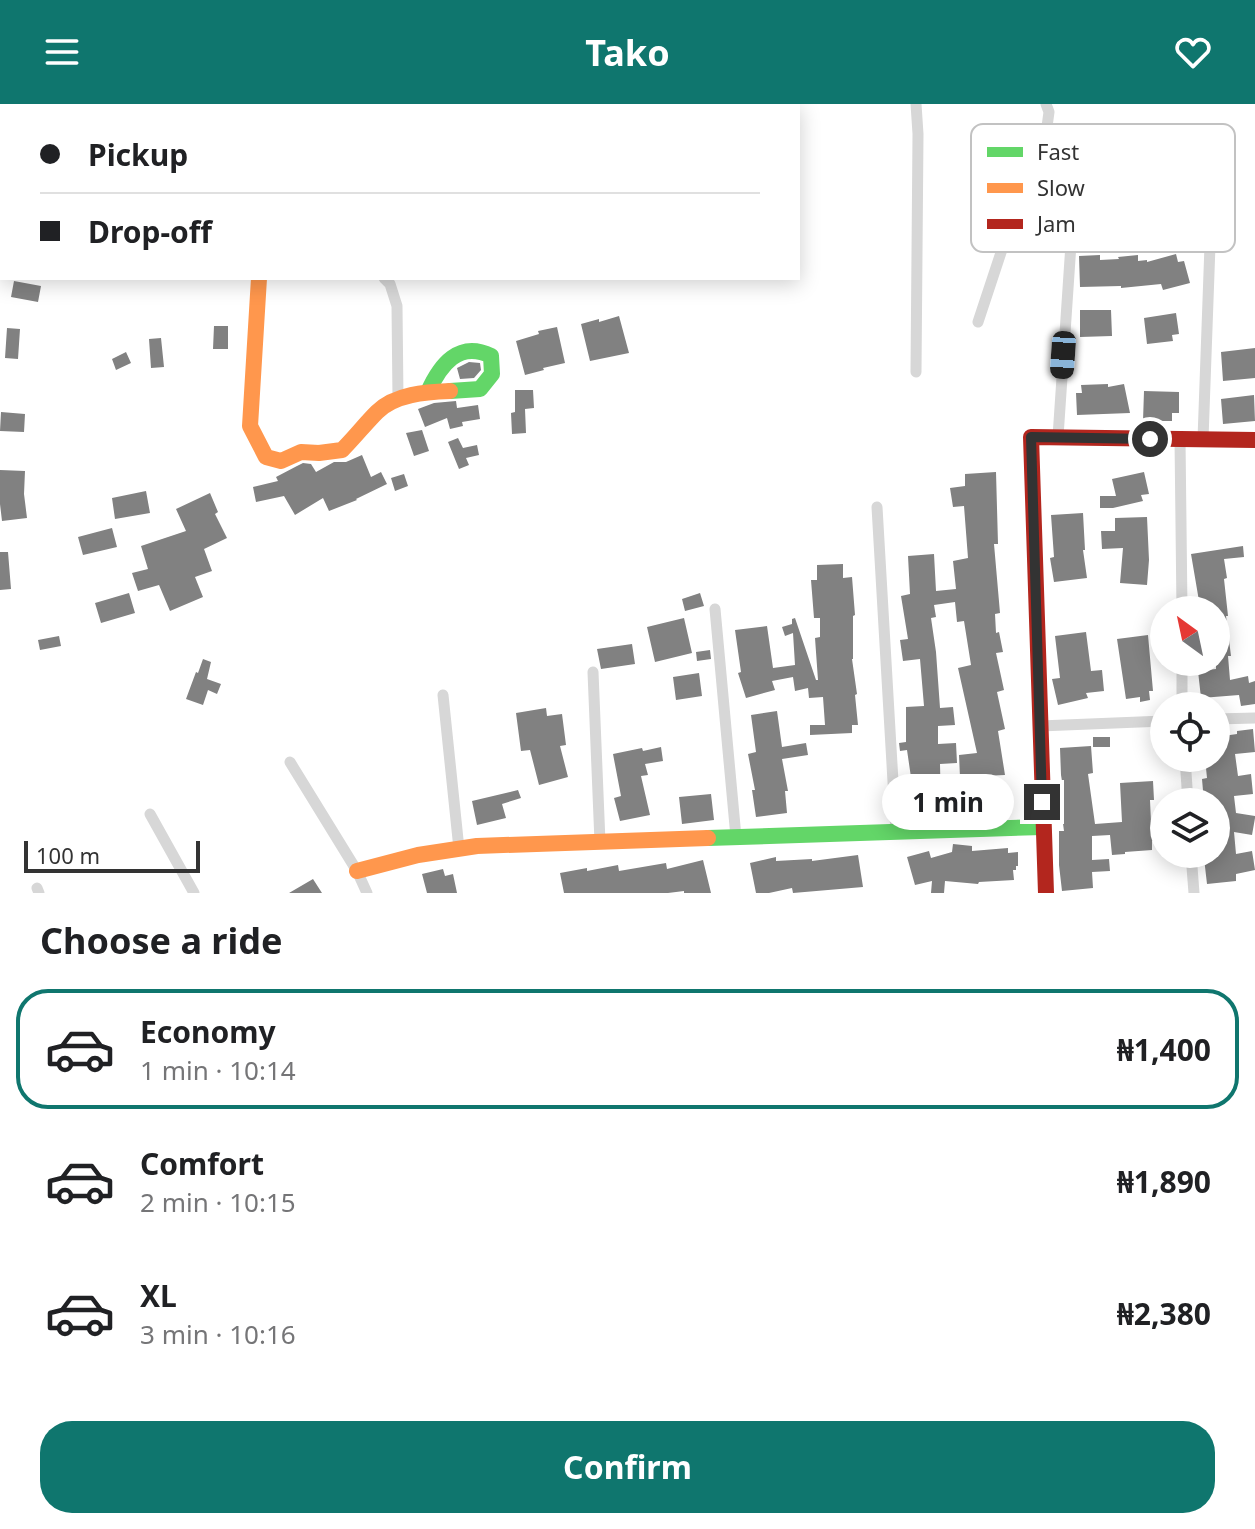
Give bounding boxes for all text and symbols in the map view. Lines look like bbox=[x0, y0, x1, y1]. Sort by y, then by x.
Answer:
text: Tako bbox=[585, 28, 670, 77]
icon: menu bbox=[40, 30, 84, 74]
icon: heart bbox=[1171, 30, 1215, 74]
legend bbox=[971, 124, 1235, 252]
text: Pickup bbox=[88, 134, 188, 175]
text: Fast bbox=[1037, 136, 1079, 166]
text: Slow bbox=[1037, 172, 1086, 202]
text: Jam bbox=[1035, 208, 1076, 238]
text: Drop-off bbox=[88, 211, 212, 252]
car bbox=[1049, 330, 1077, 380]
route start bbox=[1132, 421, 1168, 457]
north arrow bbox=[1150, 596, 1230, 676]
map controls bbox=[1150, 596, 1230, 868]
button: locate bbox=[1150, 692, 1230, 772]
callout: 1 min bbox=[882, 774, 1014, 830]
text: 1 min bbox=[912, 784, 984, 820]
route end bbox=[1024, 784, 1060, 820]
button: layers bbox=[1150, 788, 1230, 868]
scale bar bbox=[24, 837, 200, 873]
text: 100 m bbox=[36, 840, 100, 870]
text: Choose a ride bbox=[40, 916, 282, 965]
text: Economy bbox=[140, 1011, 276, 1052]
icon: car bbox=[44, 1013, 116, 1085]
text: ₦1,400 bbox=[1117, 1029, 1211, 1070]
text: 1 min · 10:14 bbox=[140, 1052, 296, 1088]
text: Comfort bbox=[140, 1143, 264, 1184]
icon: car bbox=[44, 1145, 116, 1217]
text: ₦1,890 bbox=[1117, 1161, 1211, 1202]
text: 2 min · 10:15 bbox=[140, 1184, 296, 1220]
text: XL bbox=[140, 1275, 177, 1316]
icon: car bbox=[44, 1277, 116, 1349]
text: ₦2,380 bbox=[1117, 1293, 1211, 1334]
text: 3 min · 10:16 bbox=[140, 1316, 296, 1352]
button: Confirm bbox=[40, 1421, 1215, 1513]

